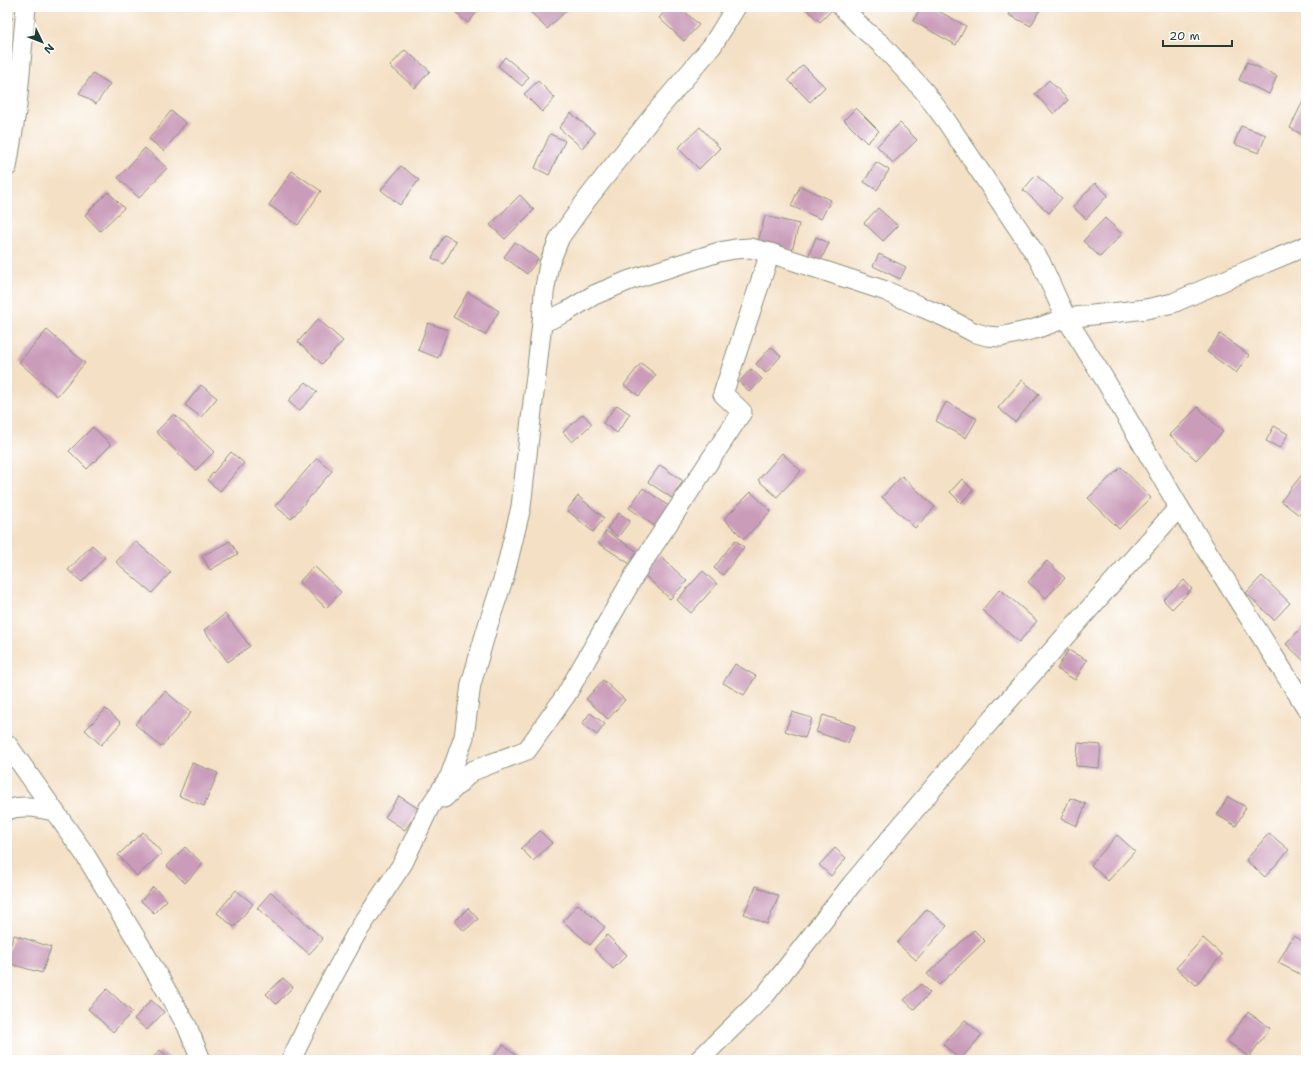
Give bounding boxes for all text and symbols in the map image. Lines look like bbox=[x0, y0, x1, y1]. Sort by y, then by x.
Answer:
north arrow bbox=[22, 22, 62, 62]
scale bar bbox=[1163, 22, 1232, 48]
text: 20 m bbox=[1169, 28, 1200, 44]
text: N bbox=[40, 40, 57, 57]

